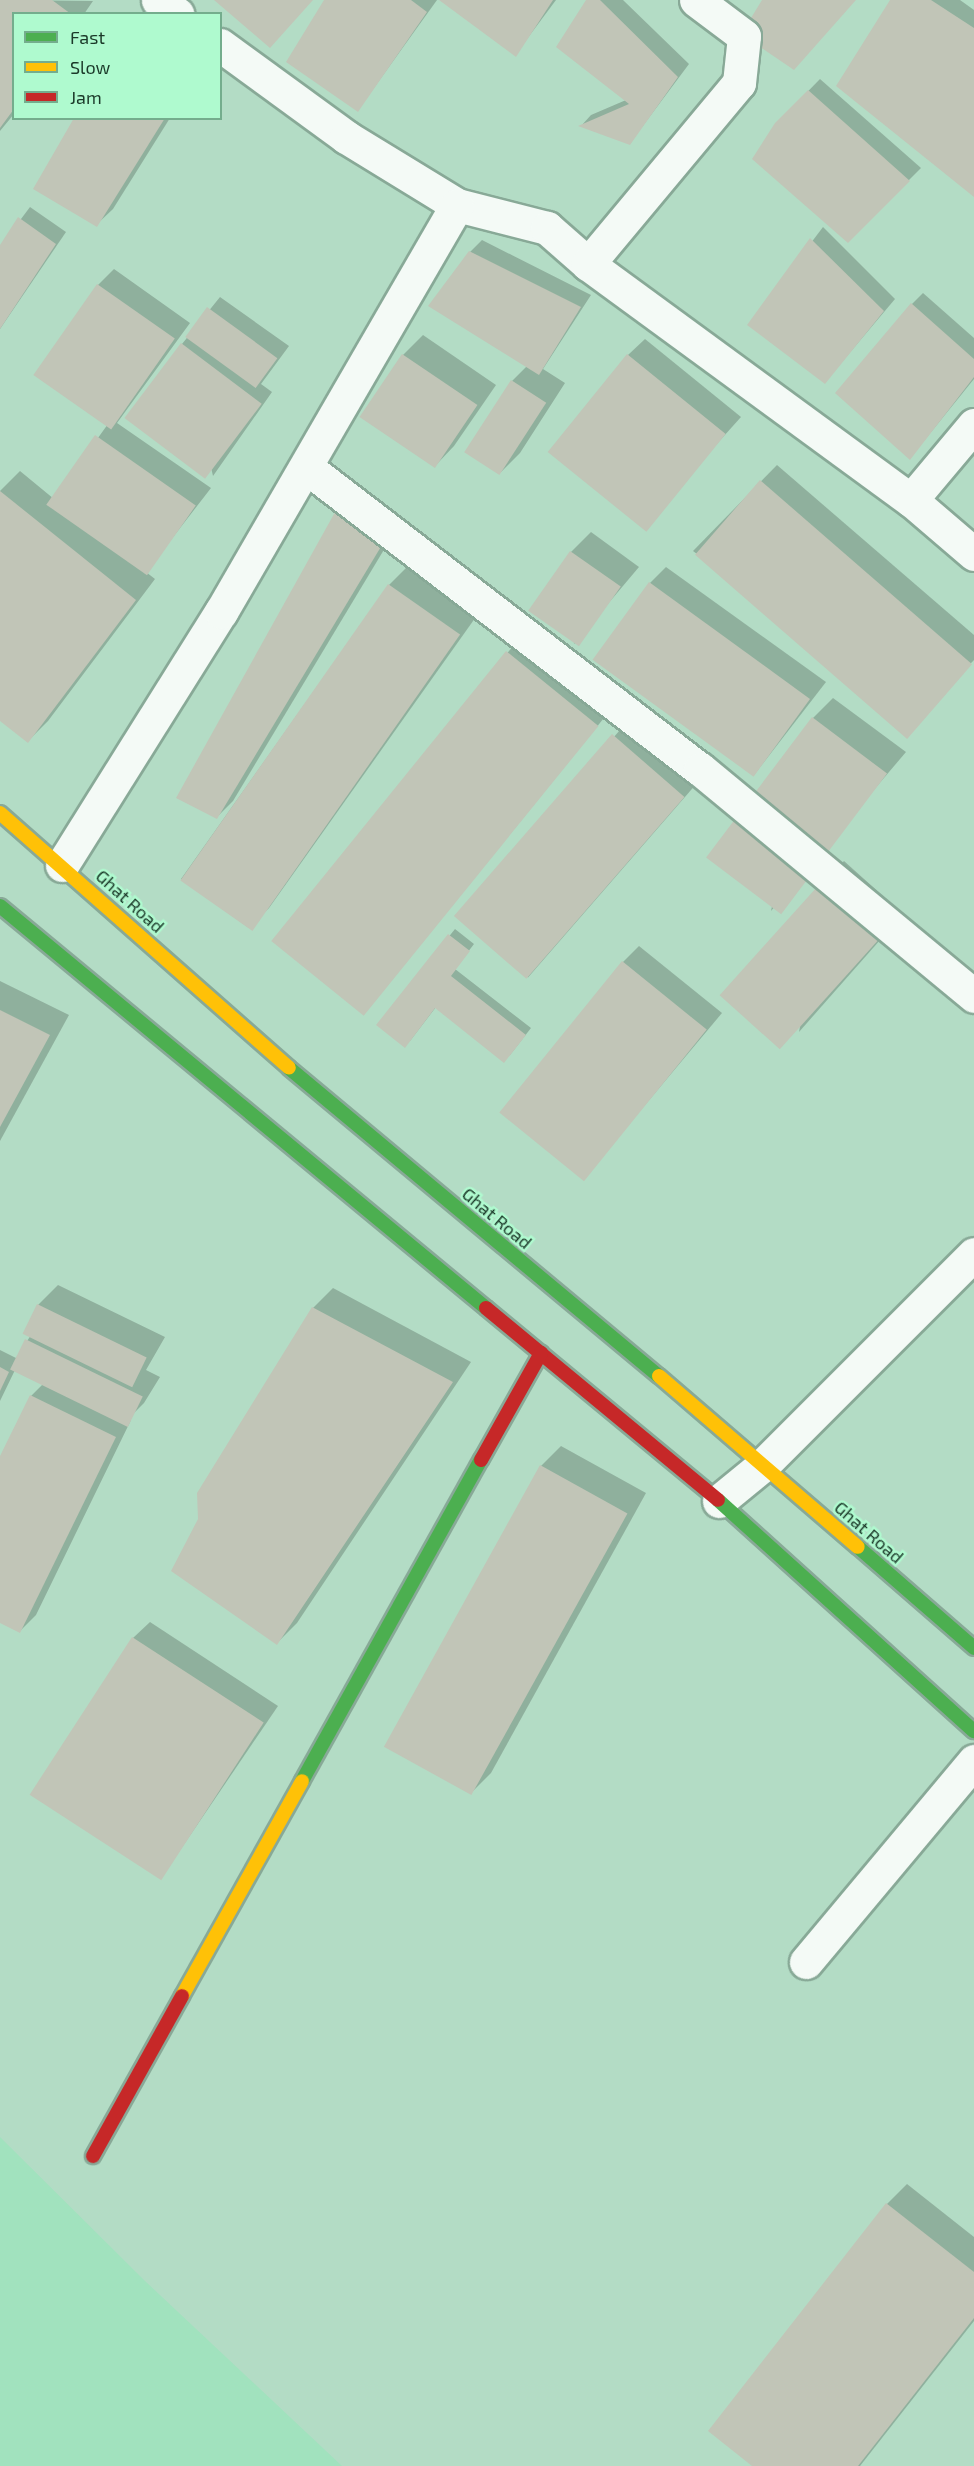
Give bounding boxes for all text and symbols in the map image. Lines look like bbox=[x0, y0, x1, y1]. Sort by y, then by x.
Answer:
legend bbox=[12, 12, 222, 120]
text: Fast bbox=[70, 26, 105, 48]
text: Slow bbox=[70, 56, 110, 78]
text: Jam bbox=[70, 86, 102, 108]
street label: Ghat Road bbox=[92, 865, 168, 937]
street label: Ghat Road bbox=[458, 1183, 536, 1253]
street label: Ghat Road bbox=[830, 1496, 908, 1568]

